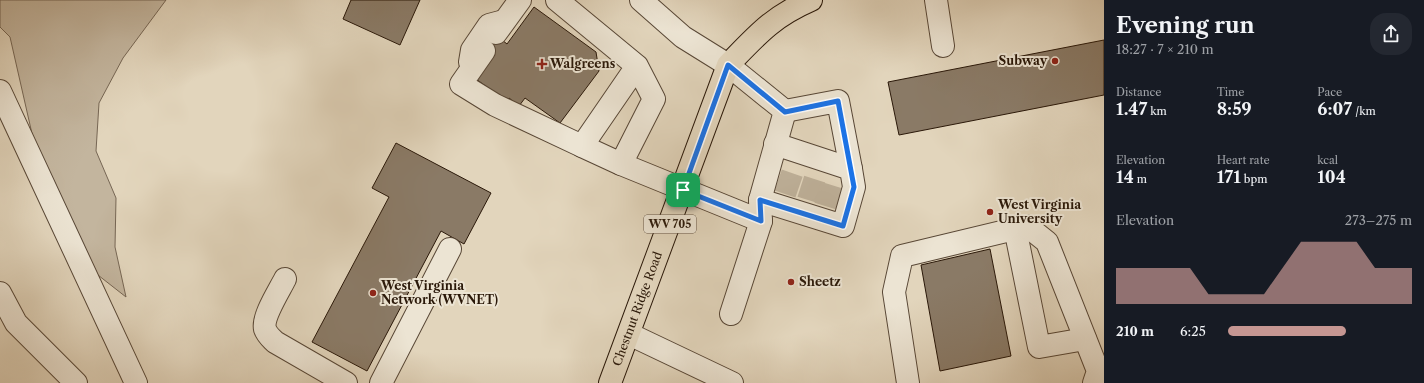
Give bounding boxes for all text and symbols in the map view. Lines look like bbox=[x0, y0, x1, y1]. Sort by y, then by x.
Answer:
text: Evening run bbox=[1116, 12, 1255, 39]
button: share bbox=[1370, 13, 1412, 55]
text: 18:27 · 7 × 210 m bbox=[1116, 41, 1214, 57]
place label: Subway bbox=[999, 53, 1048, 68]
place label: Walgreens bbox=[549, 56, 616, 71]
marker: Subway bbox=[1050, 56, 1060, 66]
marker: Walgreens bbox=[537, 59, 547, 69]
text: Distance bbox=[1116, 85, 1162, 99]
text: Time bbox=[1217, 85, 1244, 99]
text: Pace bbox=[1317, 85, 1342, 99]
text: 1.47 bbox=[1116, 99, 1147, 119]
text: 8:59 bbox=[1217, 99, 1252, 119]
text: 6:07 bbox=[1317, 99, 1352, 119]
text: km bbox=[1147, 104, 1167, 118]
text: /km bbox=[1352, 104, 1376, 118]
text: Elevation bbox=[1116, 153, 1165, 167]
text: Heart rate bbox=[1217, 153, 1270, 167]
text: kcal bbox=[1317, 153, 1338, 167]
text: 14 bbox=[1116, 167, 1134, 187]
text: 171 bbox=[1217, 167, 1241, 187]
text: 104 bbox=[1317, 167, 1346, 187]
text: m bbox=[1134, 172, 1147, 186]
text: bpm bbox=[1241, 172, 1267, 186]
pin bbox=[666, 173, 700, 207]
icon: arrive bbox=[672, 179, 694, 201]
place label: West Virginia University bbox=[997, 197, 1082, 226]
marker: West Virginia University bbox=[985, 207, 995, 217]
text: Elevation bbox=[1116, 212, 1174, 228]
text: 273–275 m bbox=[1345, 212, 1412, 228]
road number: WV 705 bbox=[644, 215, 696, 233]
street label: Chestnut Ridge Road bbox=[609, 249, 665, 368]
place label: Sheetz bbox=[799, 274, 841, 289]
marker: Sheetz bbox=[786, 277, 796, 287]
place label: West Virginia Network (WVNET) bbox=[380, 278, 498, 307]
marker: West Virginia Network (WVNET) bbox=[368, 288, 378, 298]
text: 210 m bbox=[1116, 323, 1154, 339]
text: 6:25 bbox=[1180, 323, 1206, 339]

